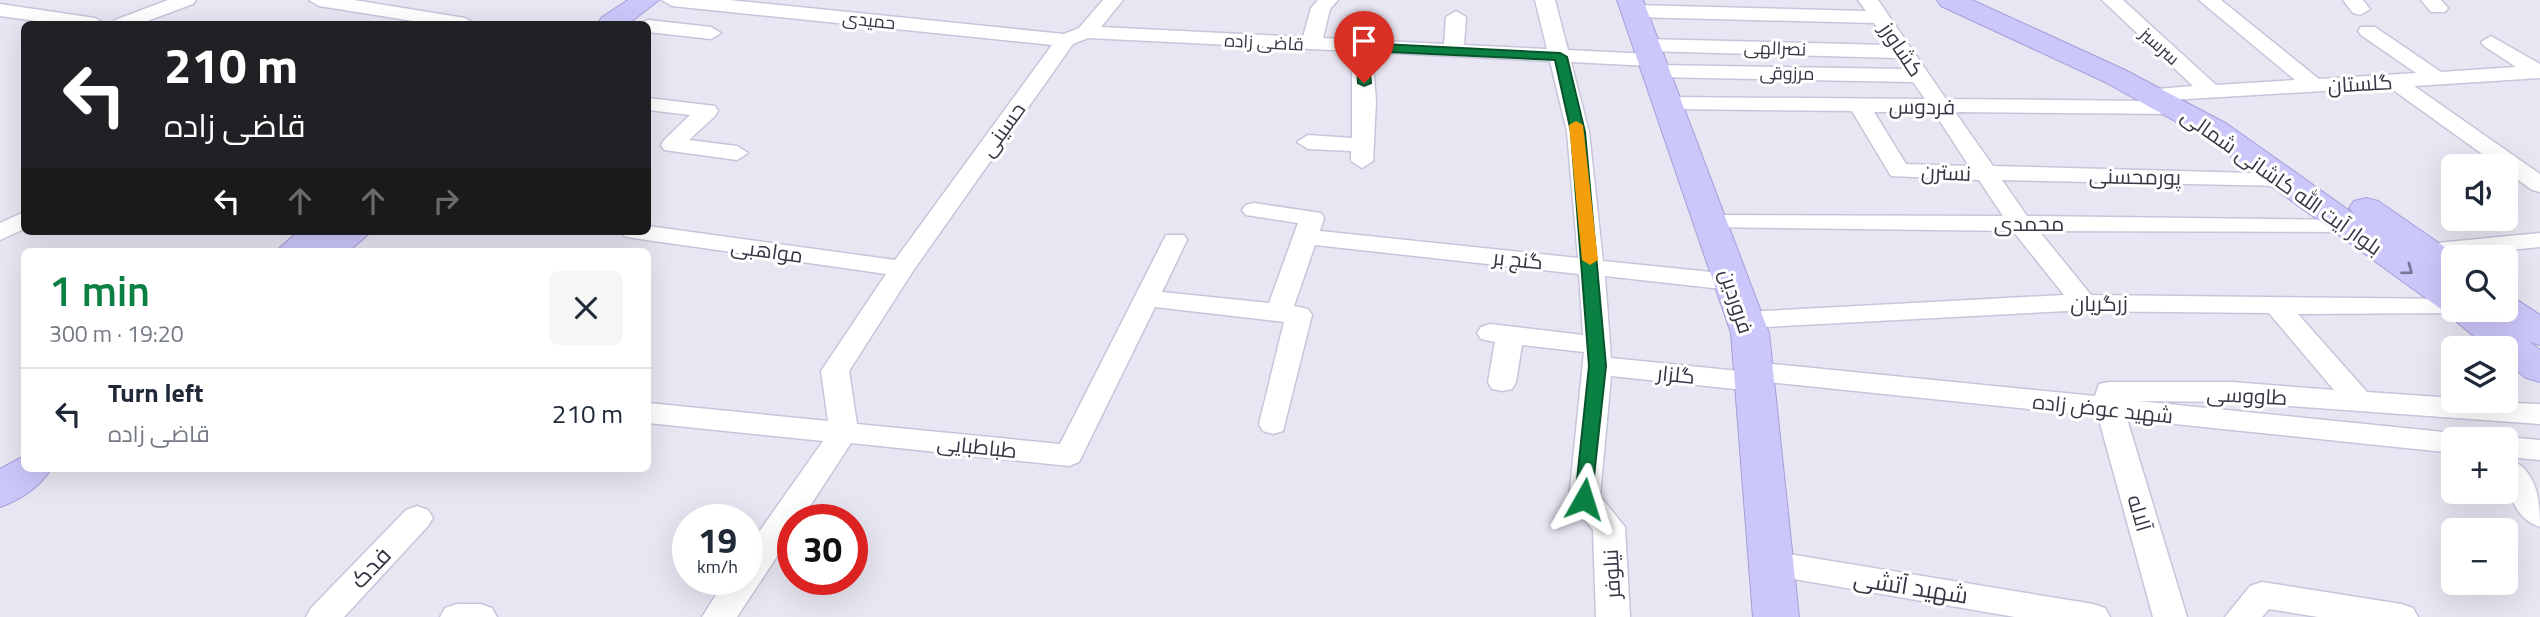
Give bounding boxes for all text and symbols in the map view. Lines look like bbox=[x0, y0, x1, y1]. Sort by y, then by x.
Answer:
street label: حمیدی bbox=[841, 4, 897, 36]
pin bbox=[1334, 11, 1394, 83]
street label: کشاورز bbox=[1871, 14, 1932, 83]
street label: سرسبز bbox=[2133, 20, 2186, 71]
icon: arrive bbox=[1345, 22, 1383, 60]
street label: قاضی زاده bbox=[1224, 26, 1304, 58]
text: 210 m bbox=[164, 27, 298, 102]
street label: نصرالهی bbox=[1743, 33, 1807, 63]
icon: left bbox=[49, 49, 140, 140]
street label: مرزوقی bbox=[1759, 59, 1815, 87]
street label: گلستان bbox=[2327, 65, 2393, 101]
street label: فردوس bbox=[1889, 89, 1955, 123]
street label: حسینی bbox=[971, 95, 1033, 163]
street label: بلوار آیت الله کاشانی شمالی bbox=[2175, 99, 2389, 263]
text: قاضی زاده bbox=[164, 101, 306, 149]
map controls bbox=[2441, 154, 2518, 595]
button: sound bbox=[2441, 154, 2518, 231]
street label: نسترن bbox=[1920, 155, 1972, 189]
street label: پورمحسنی bbox=[2089, 159, 2182, 193]
icon: left bbox=[208, 182, 246, 220]
icon: ahead bbox=[281, 182, 319, 220]
icon: ahead bbox=[354, 182, 392, 220]
icon: right bbox=[427, 182, 465, 220]
street label: محمدی bbox=[1994, 207, 2064, 239]
street label: مواهبی bbox=[729, 229, 805, 271]
street label: گنج بر bbox=[1490, 240, 1545, 278]
button: search bbox=[2441, 245, 2518, 322]
text: 1 min bbox=[49, 258, 150, 322]
one-way arrow bbox=[2400, 261, 2413, 274]
street label: فروردین bbox=[1712, 264, 1762, 338]
button: close bbox=[549, 271, 623, 345]
street label: زرگریان bbox=[2070, 287, 2128, 319]
text: 300 m · 19:20 bbox=[49, 316, 184, 351]
button: layers bbox=[2441, 336, 2518, 413]
street label: گلزار bbox=[1654, 356, 1697, 392]
text: Turn left bbox=[108, 373, 203, 412]
street label: طاووسی bbox=[2206, 377, 2288, 413]
street label: شهید عوض زاده bbox=[2031, 385, 2175, 431]
text: 210 m bbox=[552, 394, 623, 433]
icon: left bbox=[49, 395, 87, 433]
text: قاضی زاده bbox=[108, 416, 210, 451]
street label: طباطبایی bbox=[935, 426, 1019, 466]
button: + bbox=[2441, 427, 2518, 504]
position arrow bbox=[1547, 462, 1621, 536]
street label: آلاله bbox=[2120, 491, 2161, 536]
speed limit sign: 30 bbox=[777, 504, 868, 595]
text: 19 bbox=[698, 513, 737, 567]
button: − bbox=[2441, 518, 2518, 595]
street label: فدک bbox=[341, 538, 399, 596]
street label: نیلوفر bbox=[1594, 548, 1628, 601]
text: km/h bbox=[697, 553, 738, 580]
street label: شهید آتشی bbox=[1851, 559, 1971, 613]

